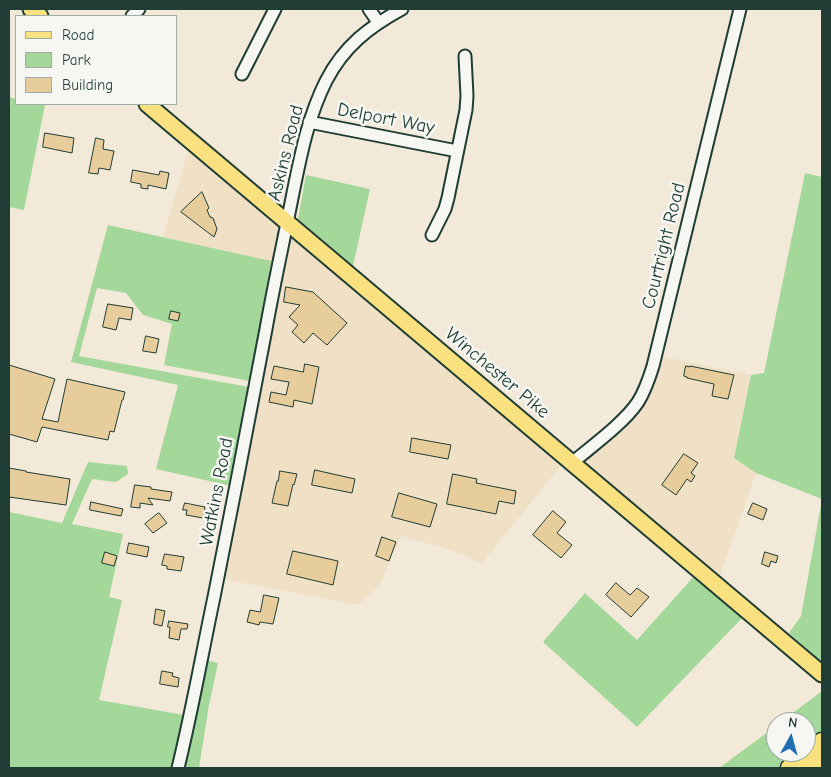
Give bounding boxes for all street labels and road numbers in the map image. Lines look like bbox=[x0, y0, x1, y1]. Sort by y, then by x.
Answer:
street label: Delport Way bbox=[335, 98, 437, 140]
street label: Askins Road bbox=[263, 103, 309, 203]
street label: Courtright Road bbox=[637, 181, 691, 311]
street label: Winchester Pike bbox=[440, 323, 554, 423]
street label: Watkins Road bbox=[195, 436, 239, 548]

